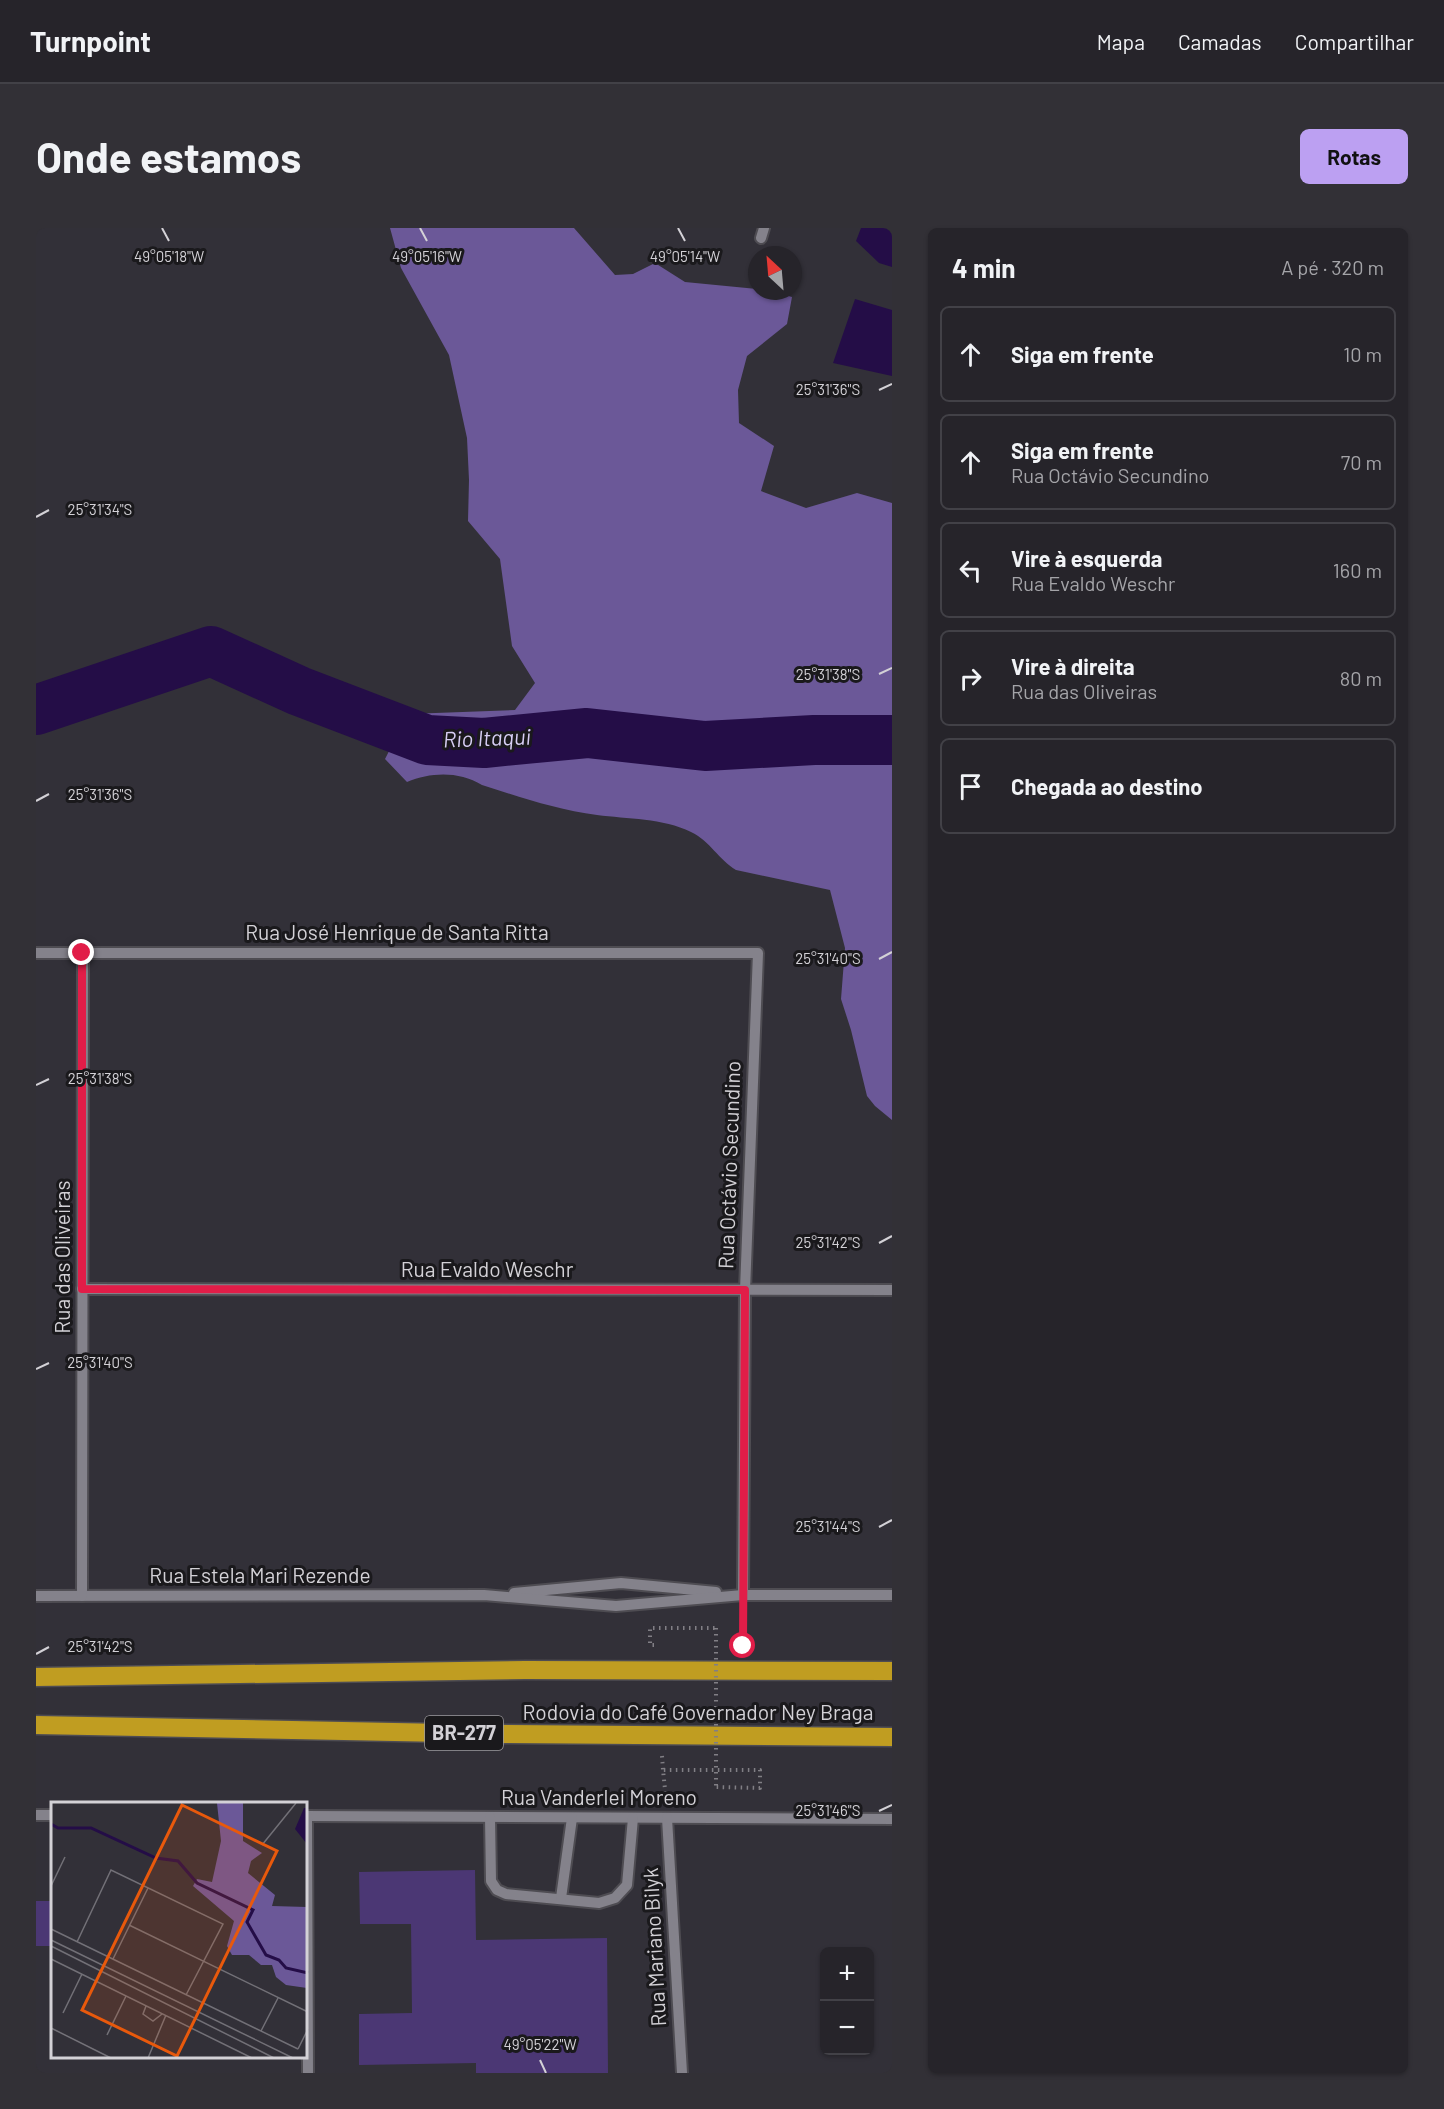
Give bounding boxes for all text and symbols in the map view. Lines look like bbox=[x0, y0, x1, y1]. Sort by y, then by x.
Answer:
text: Turnpoint bbox=[30, 24, 151, 58]
text: Mapa bbox=[1097, 29, 1145, 54]
text: Camadas bbox=[1178, 29, 1262, 54]
text: Compartilhar bbox=[1295, 29, 1414, 54]
button: Rotas bbox=[1300, 129, 1408, 184]
text: Onde estamos bbox=[36, 131, 301, 181]
north arrow bbox=[748, 246, 802, 300]
text: 49°05'18"W bbox=[134, 247, 204, 265]
text: 49°05'16"W bbox=[392, 247, 462, 265]
text: 49°05'14"W bbox=[650, 247, 720, 265]
text: 4 min bbox=[952, 252, 1016, 283]
text: A pé · 320 m bbox=[1281, 255, 1384, 279]
icon: ahead bbox=[954, 338, 987, 371]
text: Siga em frente bbox=[1011, 341, 1154, 367]
text: 10 m bbox=[1343, 342, 1382, 366]
text: 25°31'36"S bbox=[796, 380, 860, 398]
text: Siga em frente bbox=[1011, 437, 1154, 463]
icon: ahead bbox=[954, 446, 987, 479]
text: 70 m bbox=[1341, 450, 1382, 474]
text: Rua Octávio Secundino bbox=[1011, 463, 1209, 487]
text: 25°31'34"S bbox=[68, 500, 132, 518]
text: Vire à esquerda bbox=[1011, 545, 1162, 571]
icon: left bbox=[954, 554, 987, 587]
text: 160 m bbox=[1333, 558, 1382, 582]
text: Rua Evaldo Weschr bbox=[1011, 571, 1175, 595]
text: Vire à direita bbox=[1011, 653, 1135, 679]
icon: right bbox=[954, 662, 987, 695]
text: 25°31'38"S bbox=[796, 665, 860, 683]
text: 80 m bbox=[1340, 666, 1382, 690]
text: Rua das Oliveiras bbox=[1011, 679, 1157, 703]
water label: Rio Itaqui bbox=[443, 722, 532, 752]
icon: arrive bbox=[954, 770, 987, 803]
text: Chegada ao destino bbox=[1011, 773, 1202, 799]
text: 25°31'36"S bbox=[68, 785, 132, 803]
street label: Rua José Henrique de Santa Ritta bbox=[245, 919, 549, 944]
route end bbox=[68, 939, 94, 965]
text: 25°31'40"S bbox=[795, 949, 861, 967]
street label: Rua Octávio Secundino bbox=[712, 1060, 745, 1270]
text: 25°31'38"S bbox=[68, 1069, 132, 1087]
street label: Rua das Oliveiras bbox=[49, 1180, 74, 1334]
text: 25°31'42"S bbox=[795, 1233, 861, 1251]
street label: Rua Evaldo Weschr bbox=[401, 1256, 574, 1281]
text: 25°31'40"S bbox=[67, 1353, 133, 1371]
text: 25°31'44"S bbox=[795, 1517, 861, 1535]
street label: Rua Estela Mari Rezende bbox=[149, 1562, 371, 1587]
route start bbox=[729, 1632, 755, 1658]
text: 25°31'42"S bbox=[67, 1637, 133, 1655]
street label: Rodovia do Café Governador Ney Braga bbox=[523, 1699, 873, 1724]
road number: BR-277 bbox=[425, 1716, 503, 1750]
street label: Rua Vanderlei Moreno bbox=[501, 1784, 697, 1809]
text: 25°31'46"S bbox=[796, 1801, 860, 1819]
inset map bbox=[51, 1802, 308, 2058]
street label: Rua Mariano Bilyk bbox=[637, 1867, 670, 2027]
map controls bbox=[820, 1947, 874, 2055]
button: + bbox=[820, 1947, 874, 2001]
button: − bbox=[820, 2001, 874, 2055]
text: 49°05'22"W bbox=[503, 2035, 577, 2053]

